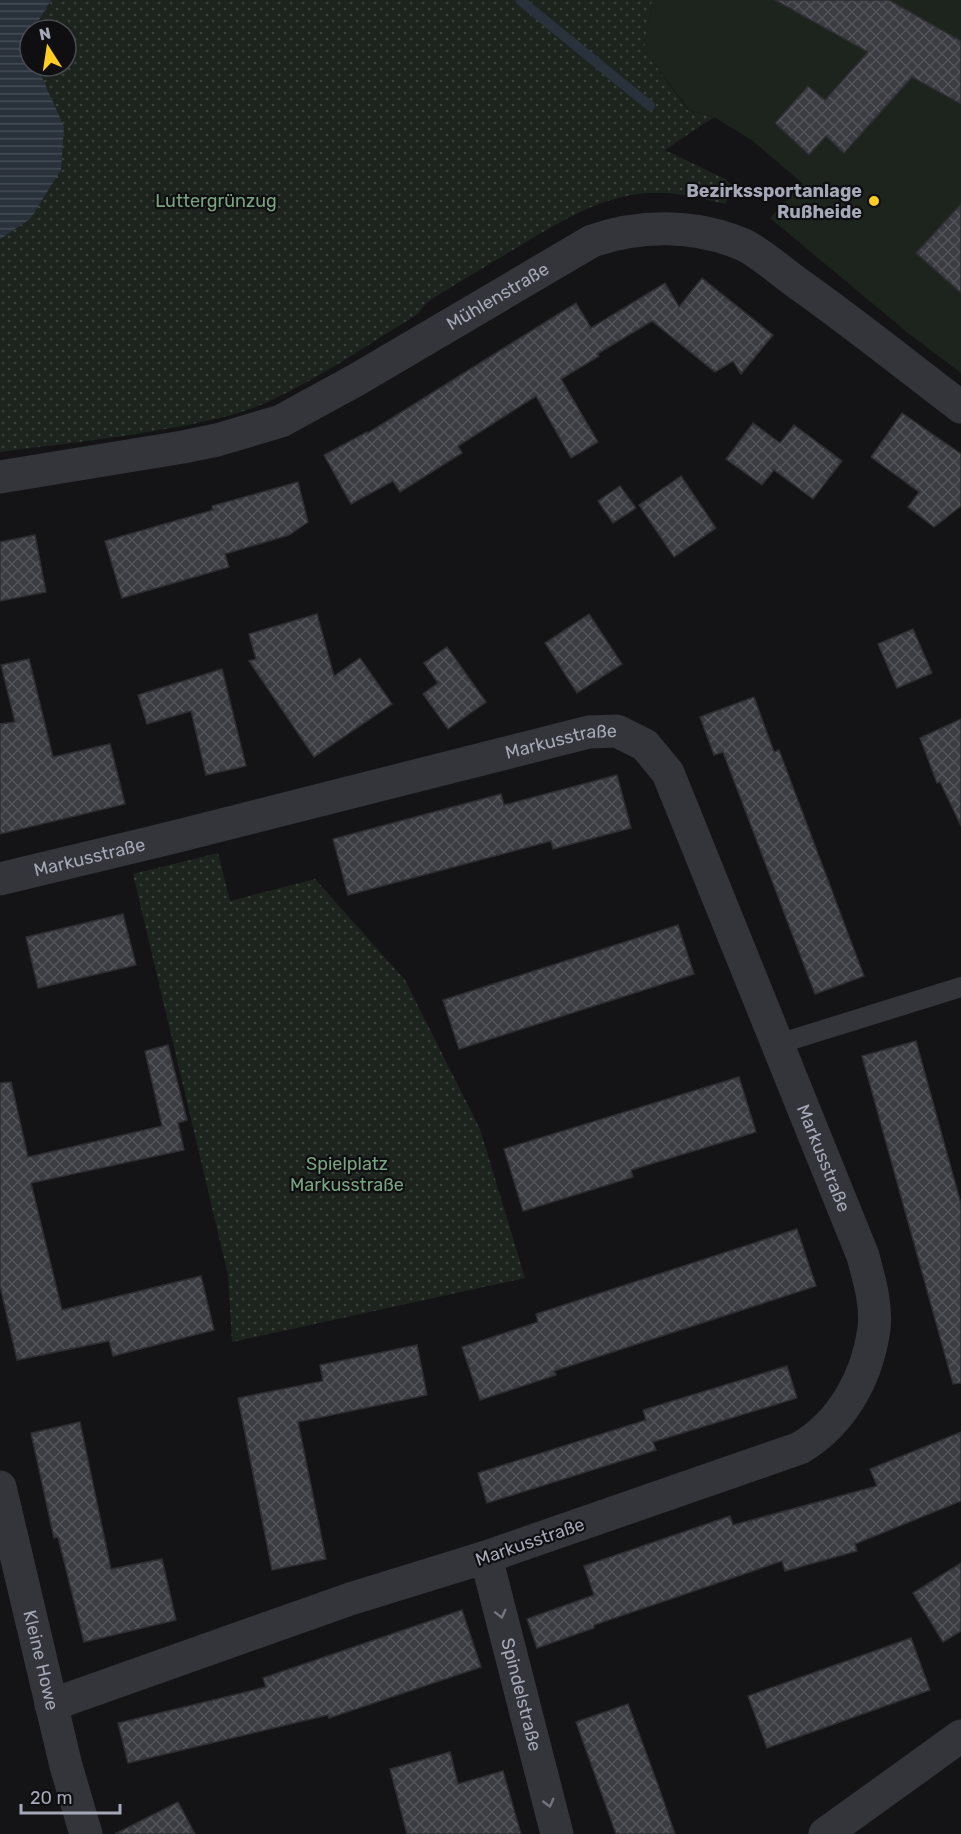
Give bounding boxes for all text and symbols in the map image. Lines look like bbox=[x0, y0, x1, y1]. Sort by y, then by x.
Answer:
north arrow bbox=[18, 18, 78, 78]
text: N bbox=[37, 23, 53, 44]
place label: Bezirkssportanlage Rußheide bbox=[686, 180, 862, 223]
park label: Luttergrünzug bbox=[155, 190, 277, 212]
marker: Bezirkssportanlage Rußheide bbox=[867, 194, 881, 208]
street label: Mühlenstraße bbox=[443, 258, 553, 335]
street label: Markusstraße bbox=[503, 720, 617, 764]
street label: Markusstraße bbox=[31, 833, 147, 881]
street label: Markusstraße bbox=[792, 1101, 855, 1215]
park label: Spielplatz Markusstraße bbox=[290, 1153, 404, 1196]
street label: Markusstraße bbox=[473, 1513, 587, 1571]
street label: Kleine Howe bbox=[18, 1608, 63, 1713]
one-way arrow bbox=[493, 1609, 506, 1619]
street label: Spindelstraße bbox=[496, 1636, 546, 1753]
scale bar bbox=[21, 1777, 120, 1815]
text: 20 m bbox=[30, 1787, 72, 1809]
one-way arrow bbox=[542, 1798, 555, 1808]

